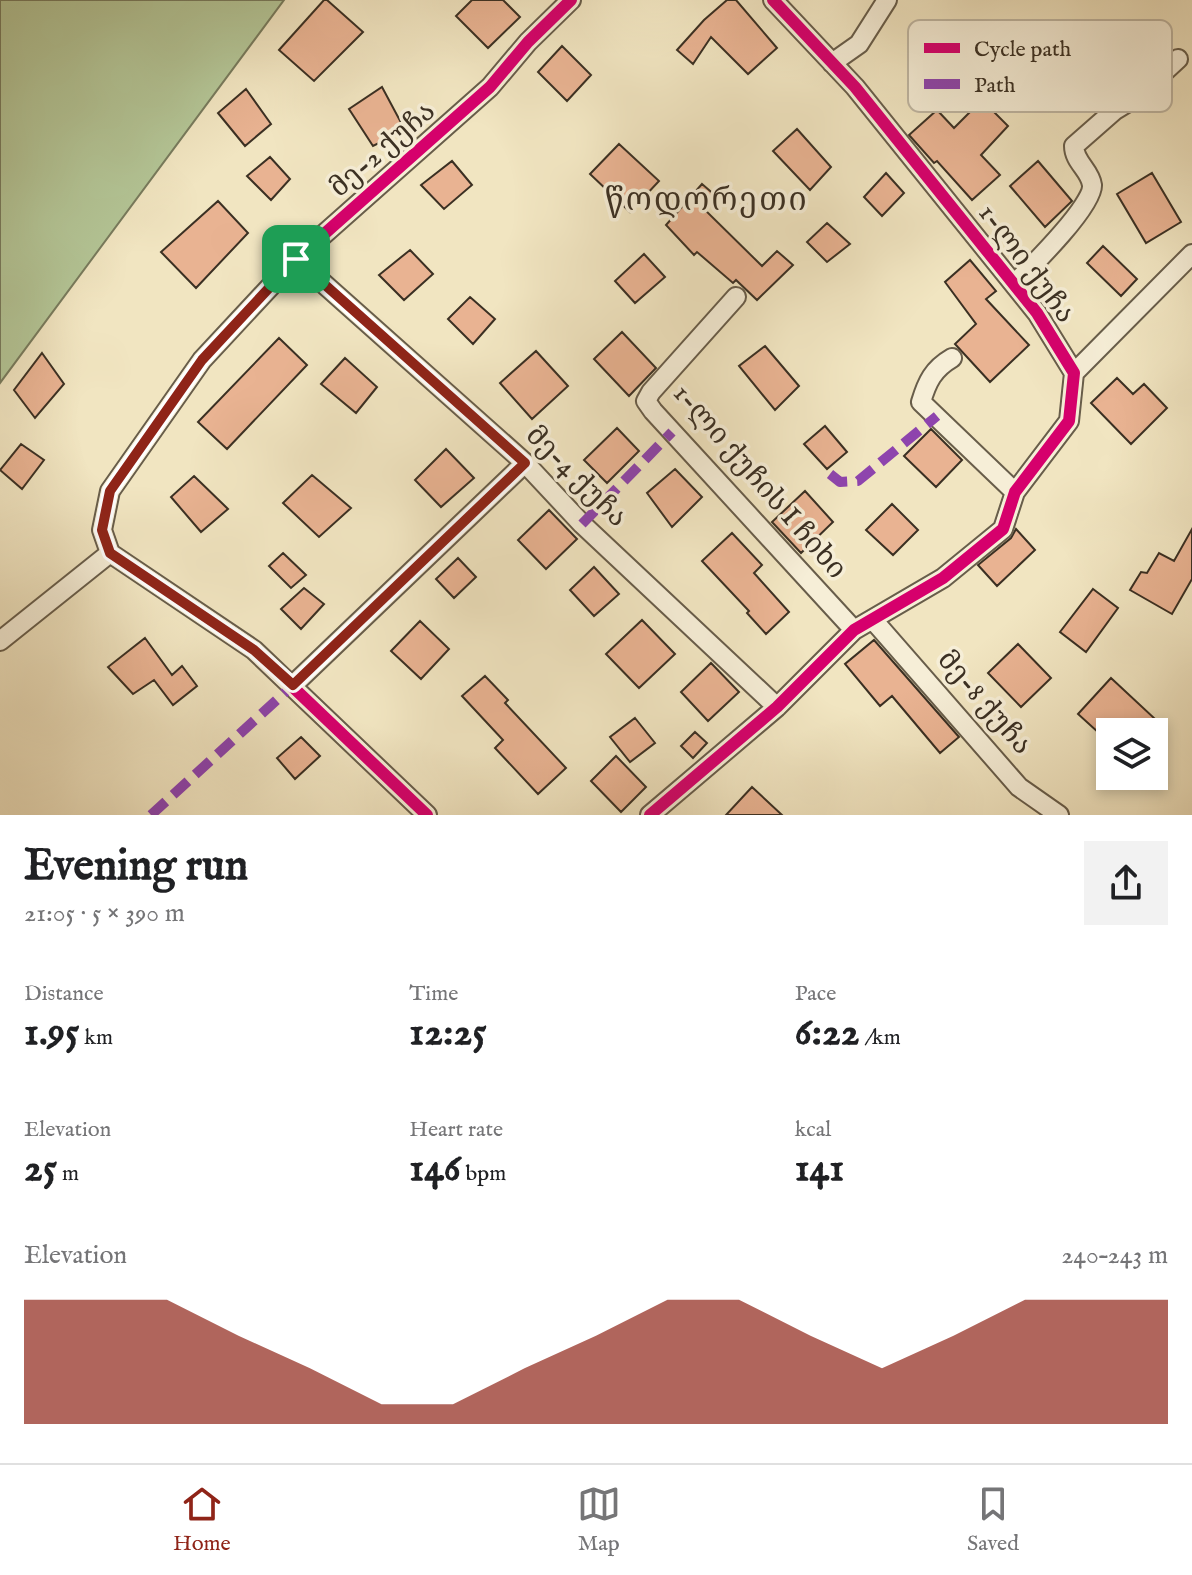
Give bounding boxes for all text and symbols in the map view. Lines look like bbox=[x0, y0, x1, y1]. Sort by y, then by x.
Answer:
legend bbox=[908, 20, 1172, 112]
text: Cycle path bbox=[974, 36, 1071, 64]
text: Path bbox=[974, 72, 1016, 100]
street label: მე-2 ქუჩა bbox=[323, 94, 443, 206]
district label: წოდორეთი bbox=[605, 181, 809, 222]
street label: 1-ლი ქუჩა bbox=[970, 197, 1082, 331]
pin bbox=[262, 225, 330, 293]
icon: arrive bbox=[274, 237, 318, 281]
street label: 1-ლი ქუჩის I ჩიხი bbox=[665, 377, 853, 587]
street label: მე-4 ქუჩა bbox=[518, 419, 634, 535]
street label: მე-8 ქუჩა bbox=[929, 644, 1039, 762]
map controls bbox=[1096, 718, 1168, 790]
button: layers bbox=[1096, 718, 1168, 790]
text: Evening run bbox=[24, 839, 248, 895]
button: share bbox=[1084, 841, 1168, 925]
text: 21:05 · 5 × 390 m bbox=[24, 897, 185, 930]
text: Distance bbox=[24, 980, 104, 1008]
text: Time bbox=[409, 980, 458, 1008]
text: Pace bbox=[795, 980, 836, 1008]
text: 1.95 bbox=[24, 1008, 79, 1059]
text: 12:25 bbox=[409, 1008, 487, 1059]
text: 6:22 bbox=[795, 1008, 860, 1059]
text: km bbox=[79, 1024, 113, 1052]
text: /km bbox=[860, 1024, 901, 1052]
text: Elevation bbox=[24, 1116, 111, 1144]
text: Heart rate bbox=[409, 1116, 503, 1144]
text: kcal bbox=[795, 1116, 831, 1144]
text: 25 bbox=[24, 1144, 57, 1195]
text: 146 bbox=[409, 1144, 461, 1195]
text: 141 bbox=[795, 1144, 844, 1195]
text: m bbox=[57, 1160, 79, 1188]
text: bpm bbox=[461, 1160, 506, 1188]
text: Elevation bbox=[24, 1239, 127, 1272]
text: 240–243 m bbox=[1061, 1239, 1168, 1272]
tab: Home bbox=[173, 1482, 231, 1558]
tab: Map bbox=[577, 1482, 621, 1558]
tab: Saved bbox=[967, 1482, 1019, 1558]

